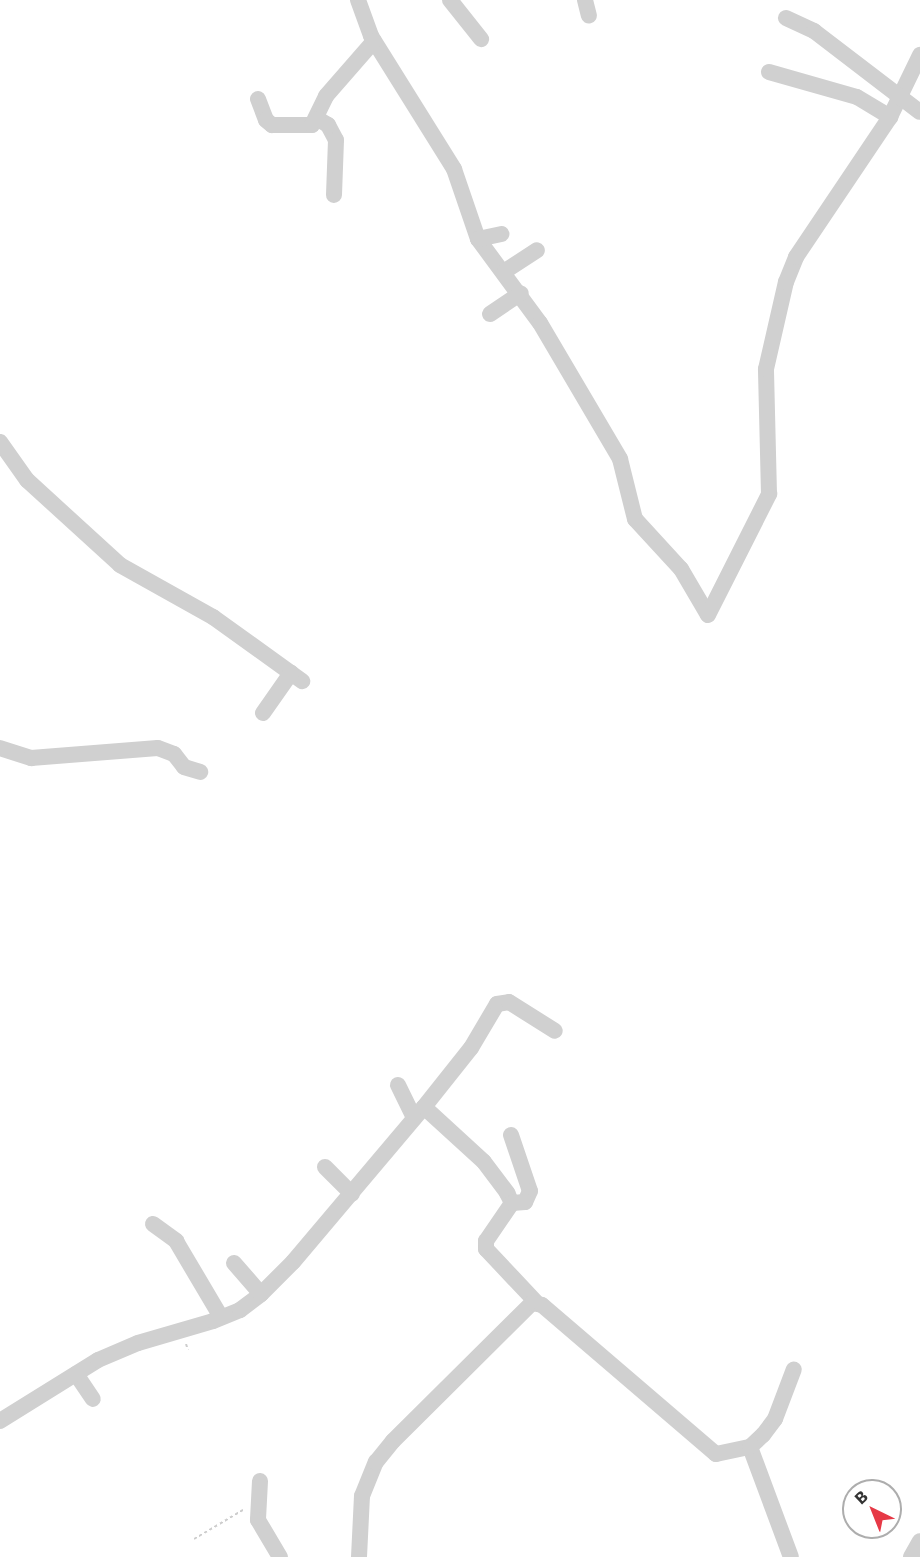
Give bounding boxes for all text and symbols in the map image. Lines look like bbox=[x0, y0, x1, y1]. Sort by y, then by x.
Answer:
north arrow bbox=[842, 1479, 902, 1539]
text: B bbox=[850, 1486, 871, 1507]

